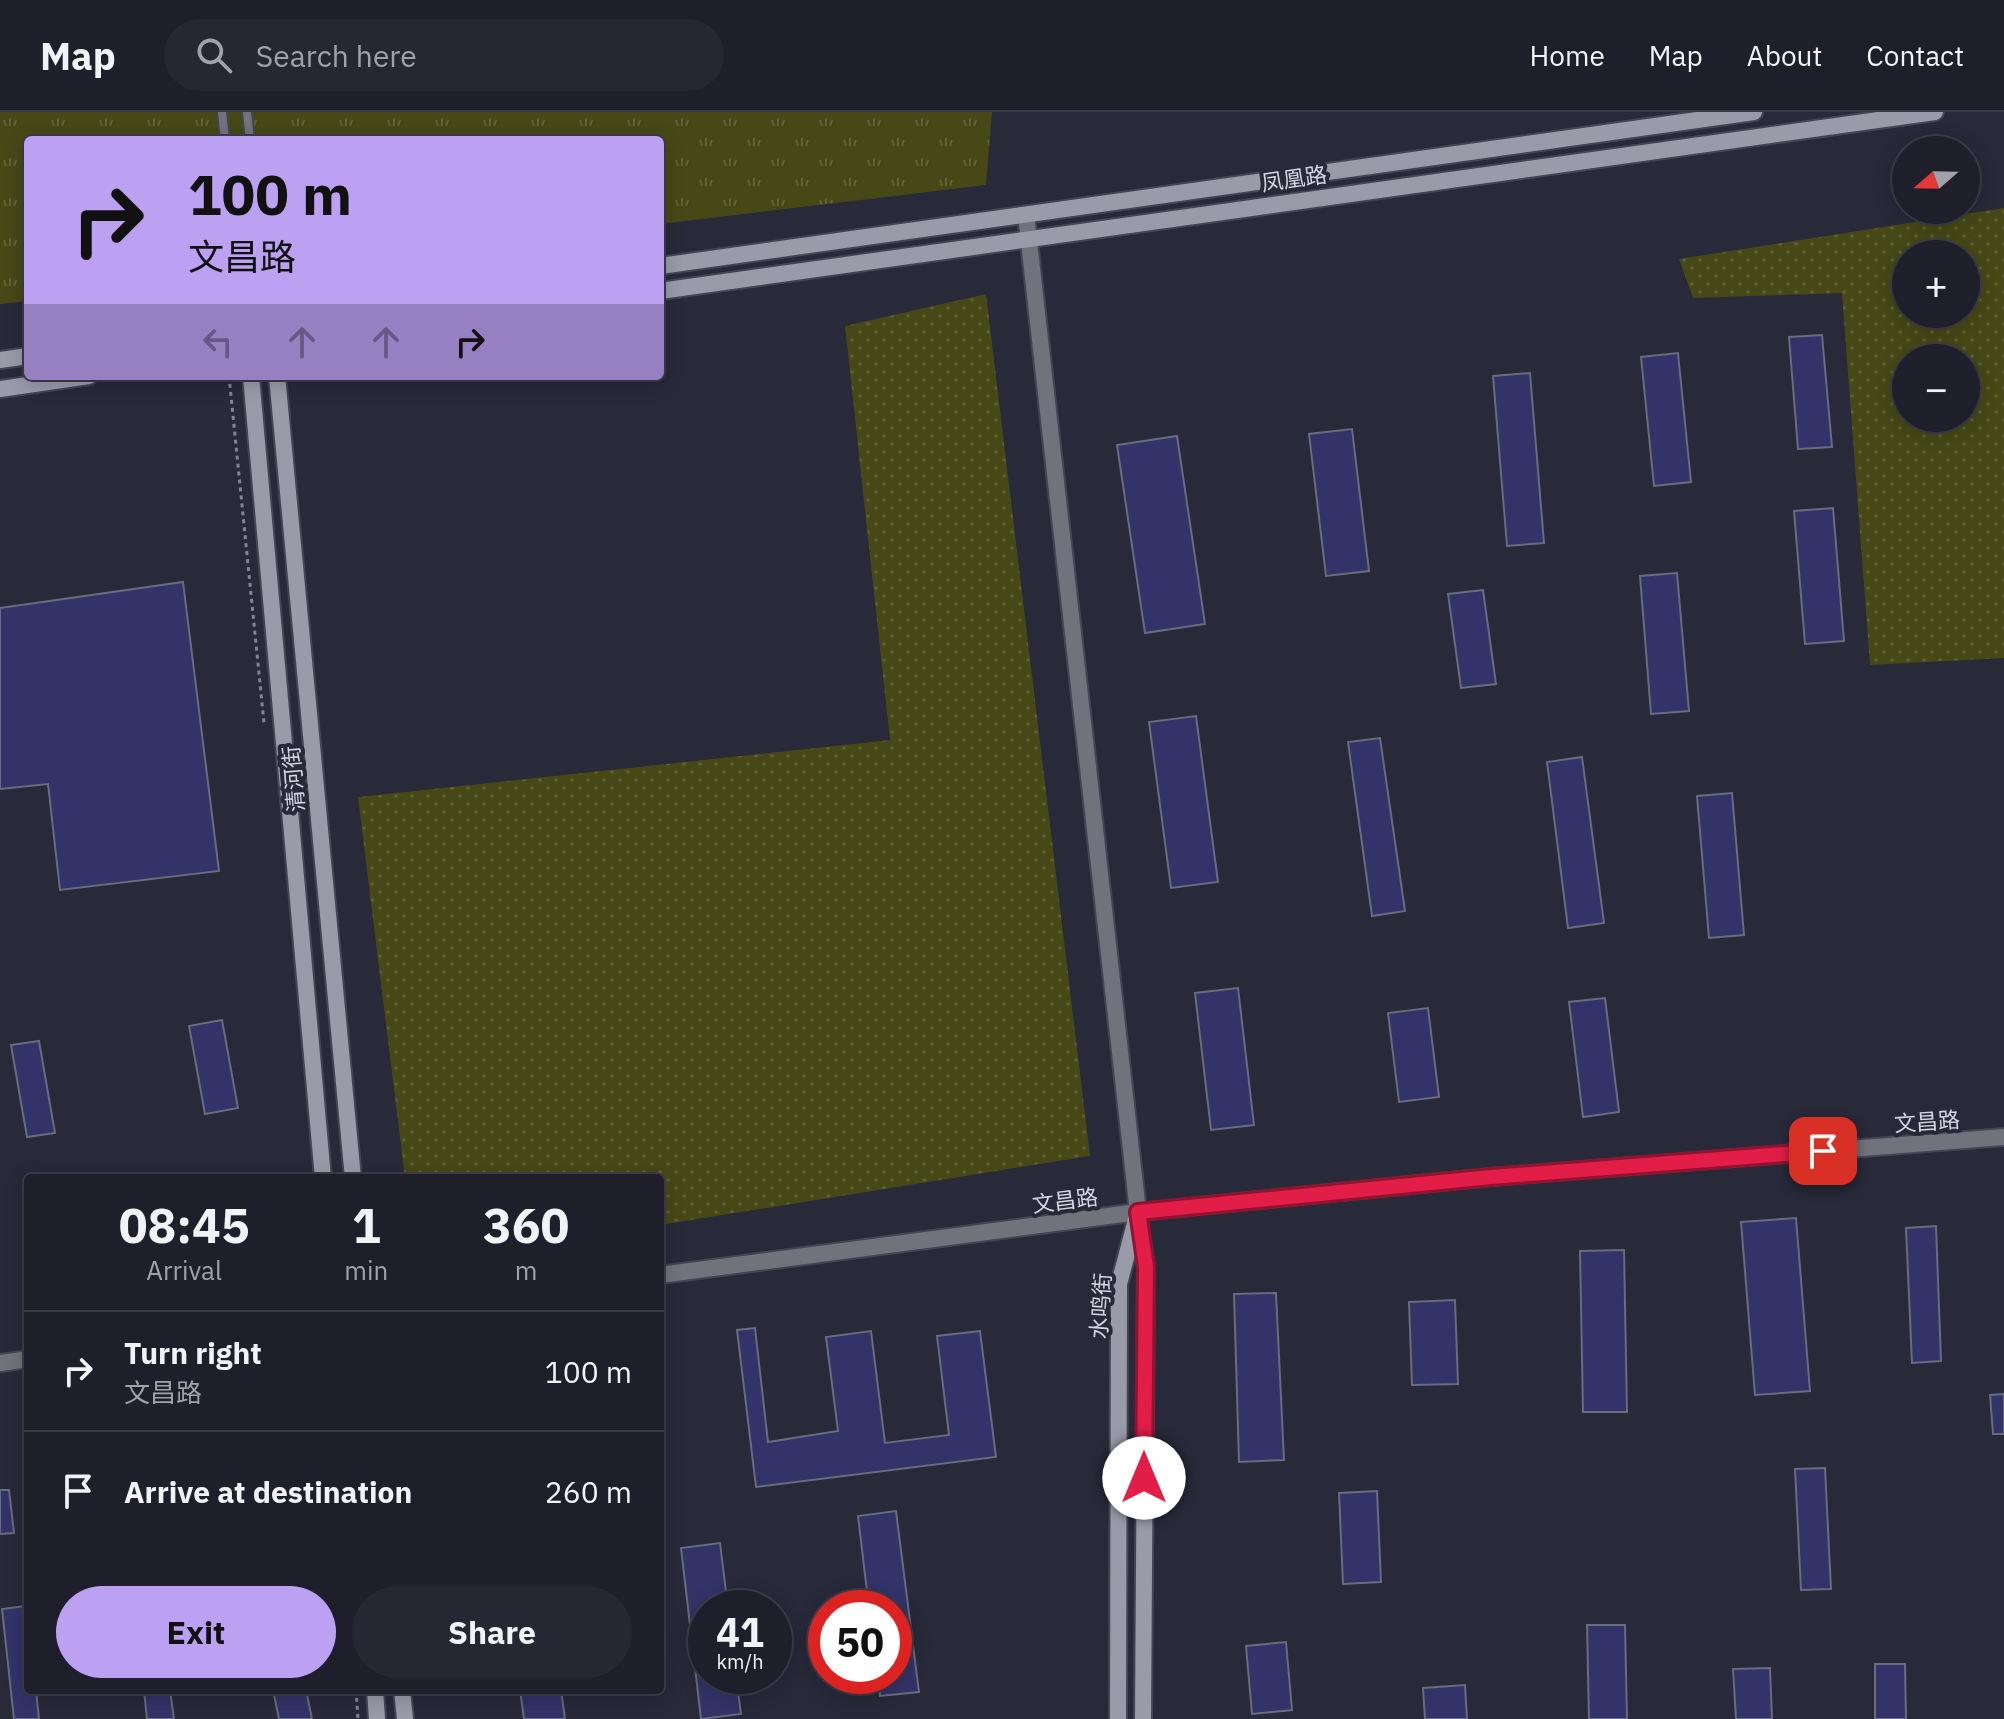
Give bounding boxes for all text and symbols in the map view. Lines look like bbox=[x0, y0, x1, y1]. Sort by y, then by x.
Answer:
search box bbox=[164, 19, 724, 91]
text: Map bbox=[40, 31, 116, 80]
icon: search bbox=[192, 33, 236, 77]
text: Search here bbox=[256, 36, 417, 75]
text: Home bbox=[1529, 37, 1605, 74]
text: Map bbox=[1649, 37, 1703, 74]
text: About bbox=[1747, 37, 1822, 74]
text: Contact bbox=[1866, 37, 1964, 74]
north arrow bbox=[1892, 136, 1980, 224]
map controls bbox=[1892, 136, 1980, 432]
text: 100 m bbox=[188, 158, 352, 230]
street label: 凤凰路 bbox=[1259, 159, 1329, 197]
icon: right bbox=[56, 168, 160, 272]
text: 文昌路 bbox=[188, 233, 296, 280]
button: + bbox=[1892, 240, 1980, 328]
icon: left bbox=[196, 320, 240, 364]
icon: ahead bbox=[280, 320, 324, 364]
icon: ahead bbox=[364, 320, 408, 364]
icon: right bbox=[448, 320, 492, 364]
button: − bbox=[1892, 344, 1980, 432]
street label: 清河街 bbox=[276, 745, 310, 813]
street label: 文昌路 bbox=[1893, 1104, 1961, 1138]
pin bbox=[1789, 1117, 1857, 1185]
icon: arrive bbox=[1801, 1129, 1845, 1173]
street label: 文昌路 bbox=[1030, 1182, 1100, 1218]
text: 08:45 bbox=[119, 1194, 250, 1256]
text: 1 bbox=[352, 1194, 381, 1256]
text: 360 bbox=[483, 1194, 569, 1256]
text: Arrival bbox=[146, 1253, 222, 1287]
text: min bbox=[344, 1253, 388, 1287]
text: m bbox=[515, 1253, 537, 1287]
street label: 水鸣街 bbox=[1083, 1272, 1117, 1340]
text: Turn right bbox=[124, 1333, 262, 1372]
icon: right bbox=[56, 1349, 100, 1393]
text: 100 m bbox=[545, 1352, 632, 1391]
text: 文昌路 bbox=[124, 1375, 202, 1409]
position arrow bbox=[1102, 1436, 1186, 1520]
icon: arrive bbox=[56, 1469, 100, 1513]
text: Arrive at destination bbox=[124, 1472, 412, 1511]
text: 260 m bbox=[545, 1472, 632, 1511]
button: Exit bbox=[56, 1586, 336, 1678]
button: Share bbox=[352, 1586, 632, 1678]
speed limit sign: 50 bbox=[808, 1590, 912, 1694]
text: 41 bbox=[716, 1606, 764, 1658]
text: km/h bbox=[716, 1648, 764, 1675]

